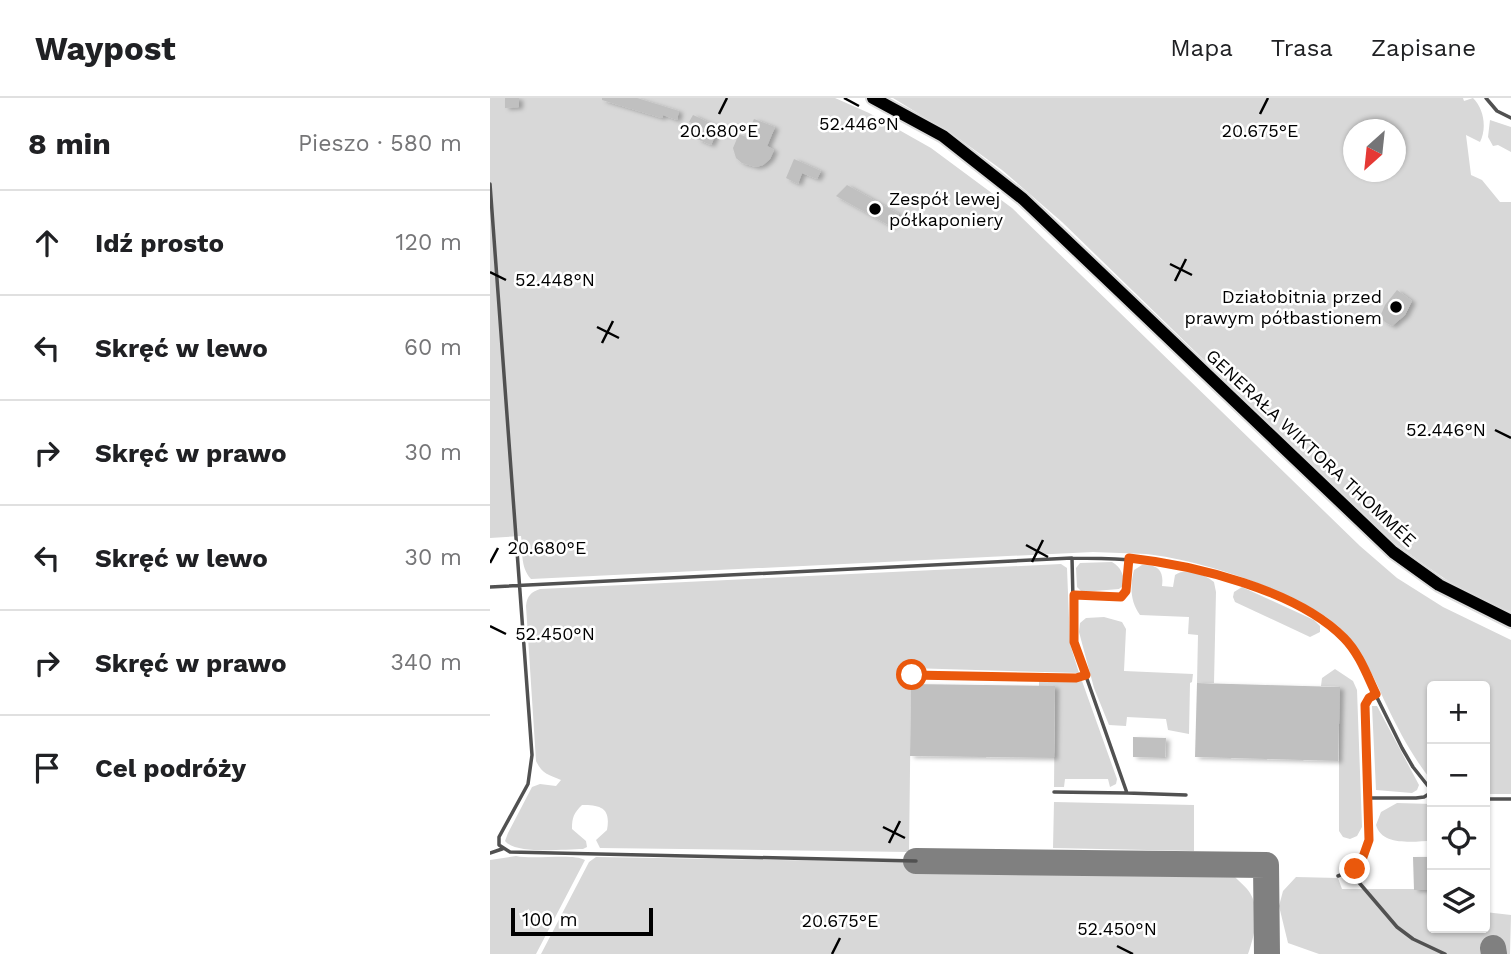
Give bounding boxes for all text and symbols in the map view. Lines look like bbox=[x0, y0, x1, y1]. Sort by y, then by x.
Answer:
text: Waypost bbox=[35, 29, 176, 68]
text: Mapa bbox=[1170, 34, 1233, 62]
text: Trasa bbox=[1271, 34, 1333, 62]
text: Zapisane bbox=[1371, 34, 1476, 62]
text: 52.446°N bbox=[819, 113, 899, 134]
north arrow bbox=[1343, 119, 1406, 182]
text: 20.680°E bbox=[680, 120, 758, 141]
text: 20.675°E bbox=[1222, 120, 1298, 141]
text: 8 min bbox=[28, 126, 111, 161]
text: Pieszo · 580 m bbox=[298, 130, 462, 157]
place label: Zespół lewej półkaponiery bbox=[889, 188, 1004, 230]
marker: Zespół lewej półkaponiery bbox=[867, 201, 883, 217]
icon: ahead bbox=[28, 224, 66, 262]
text: Idź prosto bbox=[95, 228, 224, 258]
text: 120 m bbox=[396, 229, 462, 256]
text: 52.448°N bbox=[515, 269, 595, 290]
place label: Działobitnia przed prawym półbastionem bbox=[1184, 286, 1382, 328]
marker: Działobitnia przed prawym półbastionem bbox=[1388, 299, 1404, 315]
icon: left bbox=[28, 329, 66, 367]
text: Skręć w lewo bbox=[95, 333, 268, 363]
text: 60 m bbox=[404, 334, 462, 361]
street label: GENERAŁA WIKTORA THOMMÉE bbox=[1202, 345, 1421, 551]
text: 52.446°N bbox=[1406, 419, 1486, 440]
icon: right bbox=[28, 434, 66, 472]
text: Skręć w prawo bbox=[95, 438, 287, 468]
text: 30 m bbox=[405, 439, 462, 466]
text: 20.680°E bbox=[508, 537, 586, 558]
icon: left bbox=[28, 539, 66, 577]
text: Skręć w lewo bbox=[95, 543, 268, 573]
text: 30 m bbox=[405, 544, 462, 571]
text: 52.450°N bbox=[515, 623, 595, 644]
icon: right bbox=[28, 644, 66, 682]
text: Skręć w prawo bbox=[95, 648, 287, 678]
text: 340 m bbox=[390, 649, 462, 676]
route start bbox=[896, 659, 927, 690]
map controls bbox=[1427, 681, 1490, 933]
button: + bbox=[1427, 681, 1490, 744]
button: − bbox=[1427, 744, 1490, 807]
icon: arrive bbox=[28, 749, 66, 787]
text: Cel podróży bbox=[95, 753, 246, 783]
button: locate bbox=[1427, 807, 1490, 870]
route end bbox=[1339, 853, 1370, 884]
button: layers bbox=[1427, 870, 1490, 933]
scale bar bbox=[511, 905, 653, 937]
text: 100 m bbox=[522, 908, 578, 931]
text: 20.675°E bbox=[802, 910, 878, 931]
text: 52.450°N bbox=[1077, 918, 1157, 939]

